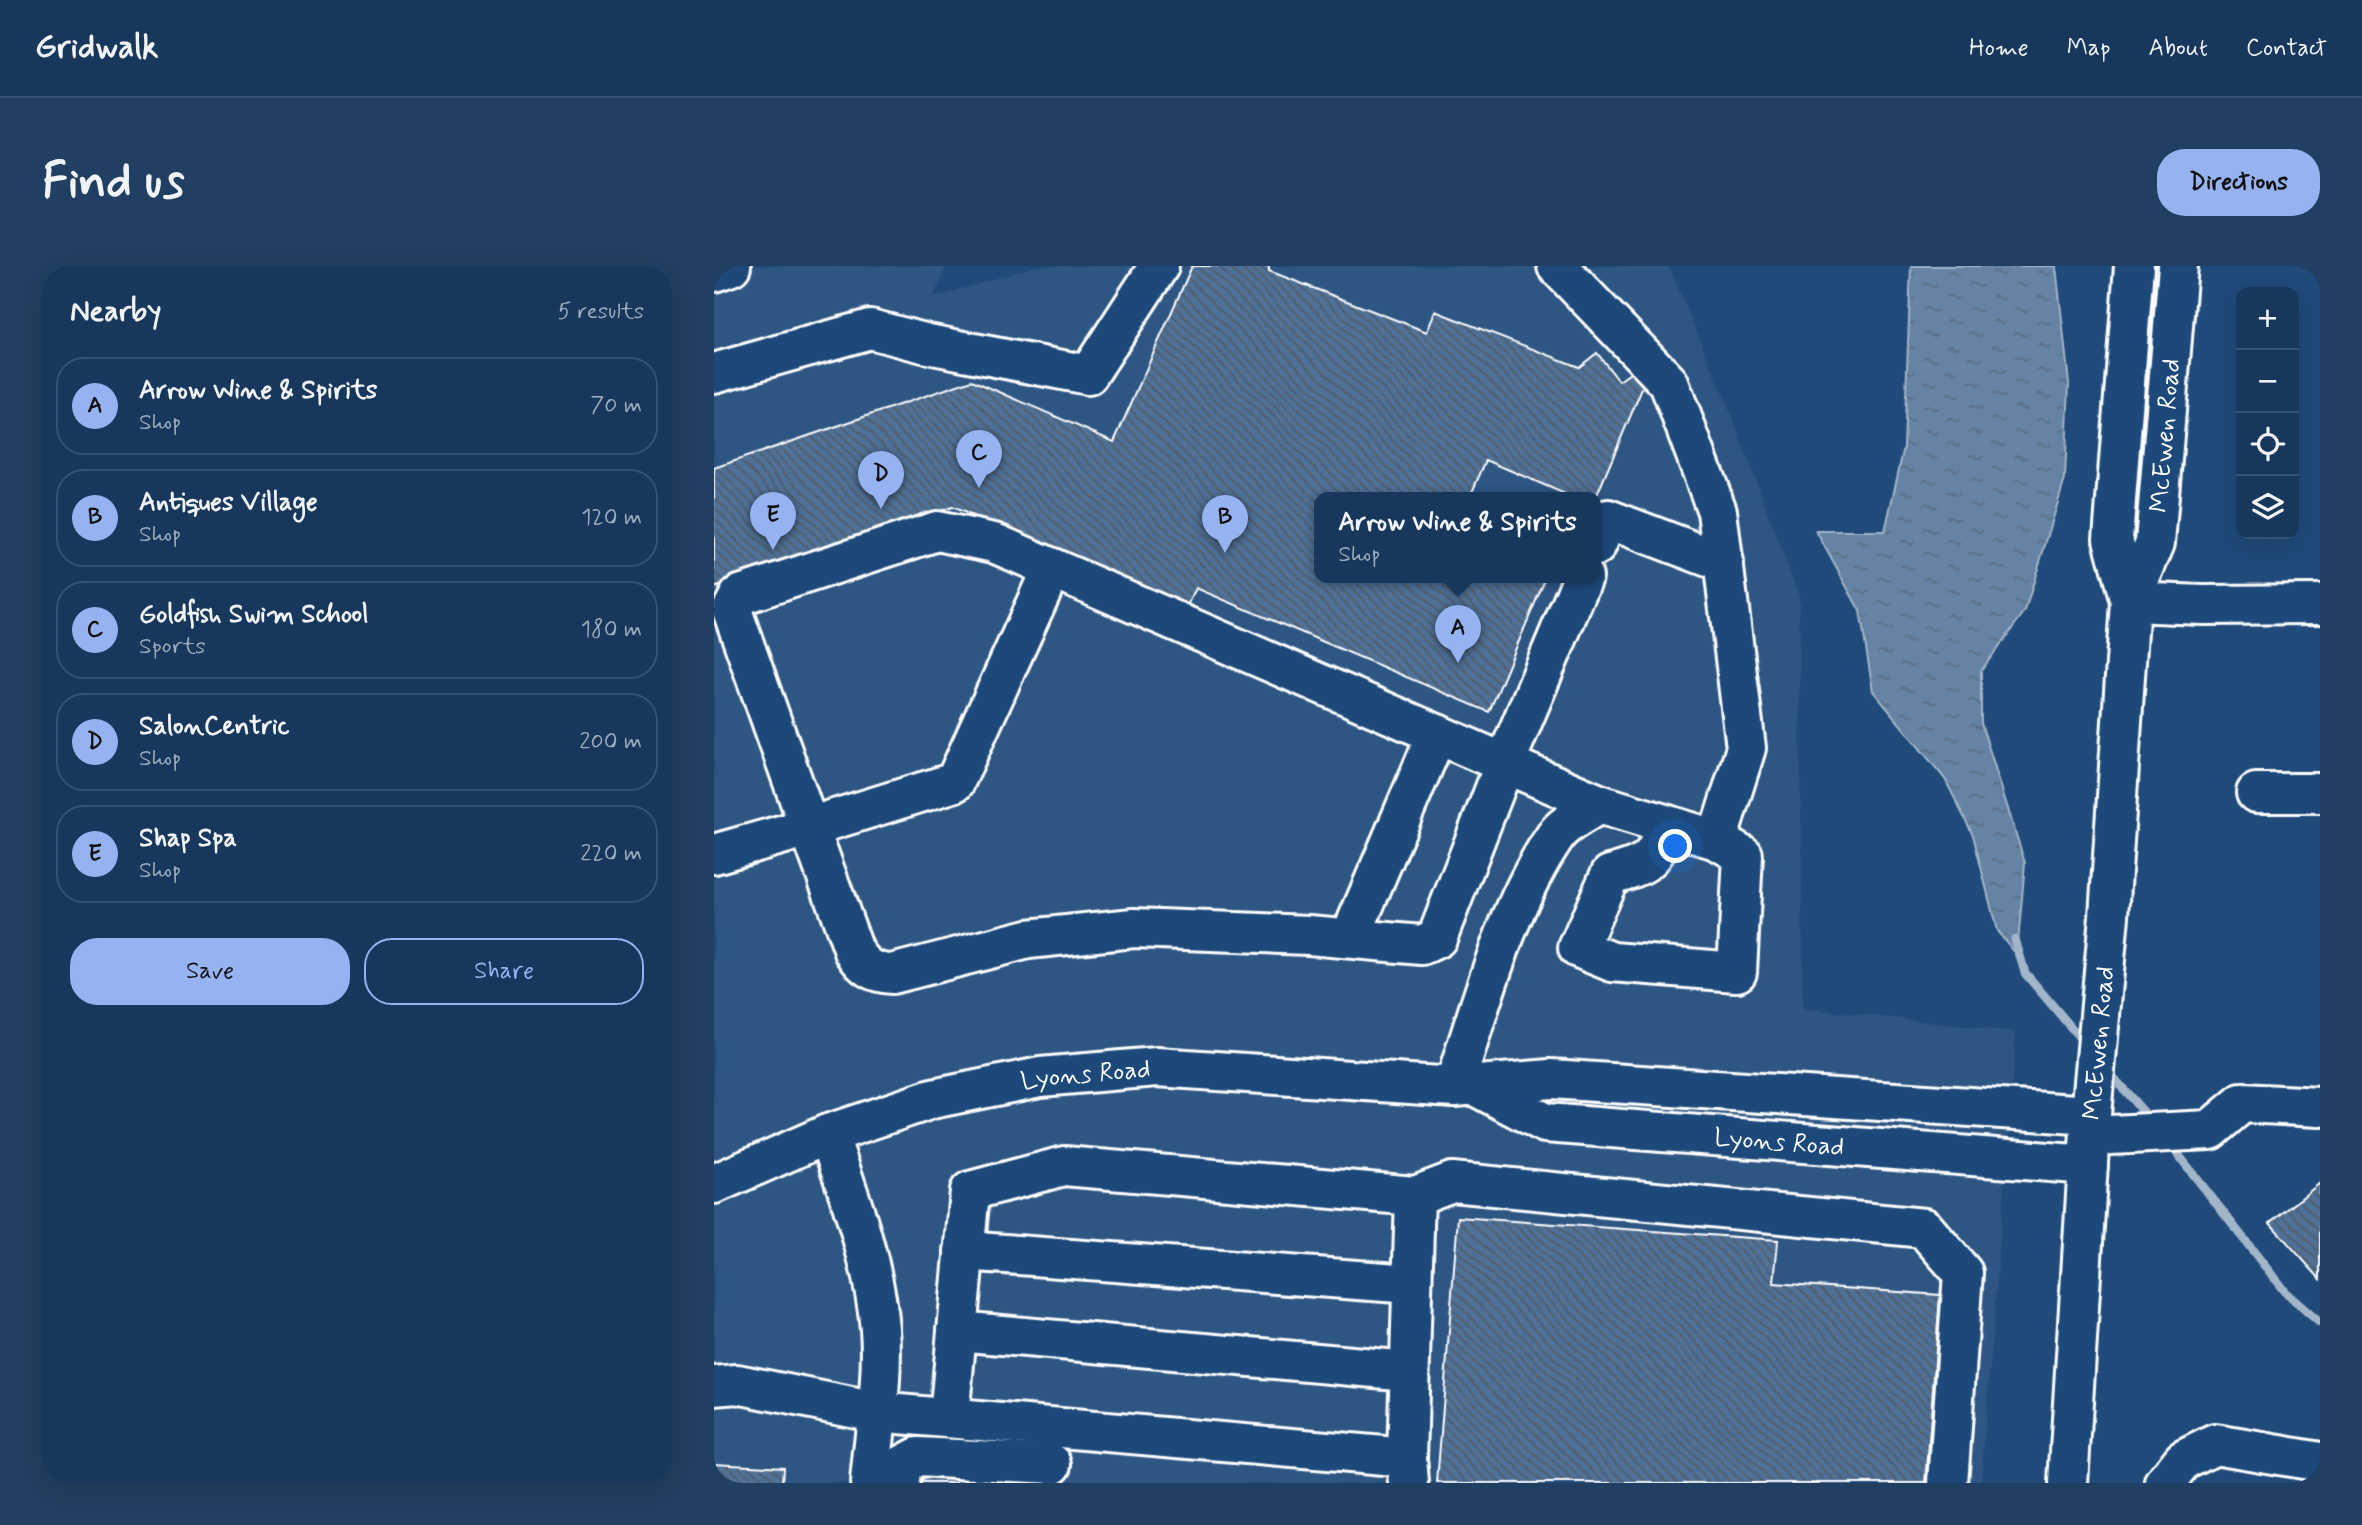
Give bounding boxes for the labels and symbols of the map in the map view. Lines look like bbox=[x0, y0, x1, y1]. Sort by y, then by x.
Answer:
street label: McEwen Road bbox=[2143, 357, 2189, 514]
pin: C bbox=[956, 430, 1002, 488]
pin: D bbox=[858, 451, 904, 509]
pin: E bbox=[750, 492, 796, 550]
pin: B bbox=[1202, 495, 1248, 553]
pin: A bbox=[1435, 605, 1481, 663]
your location bbox=[1658, 829, 1692, 863]
street label: McEwen Road bbox=[2076, 965, 2123, 1122]
street label: Lyons Road bbox=[1018, 1053, 1152, 1100]
street label: Lyons Road bbox=[1713, 1121, 1845, 1165]

